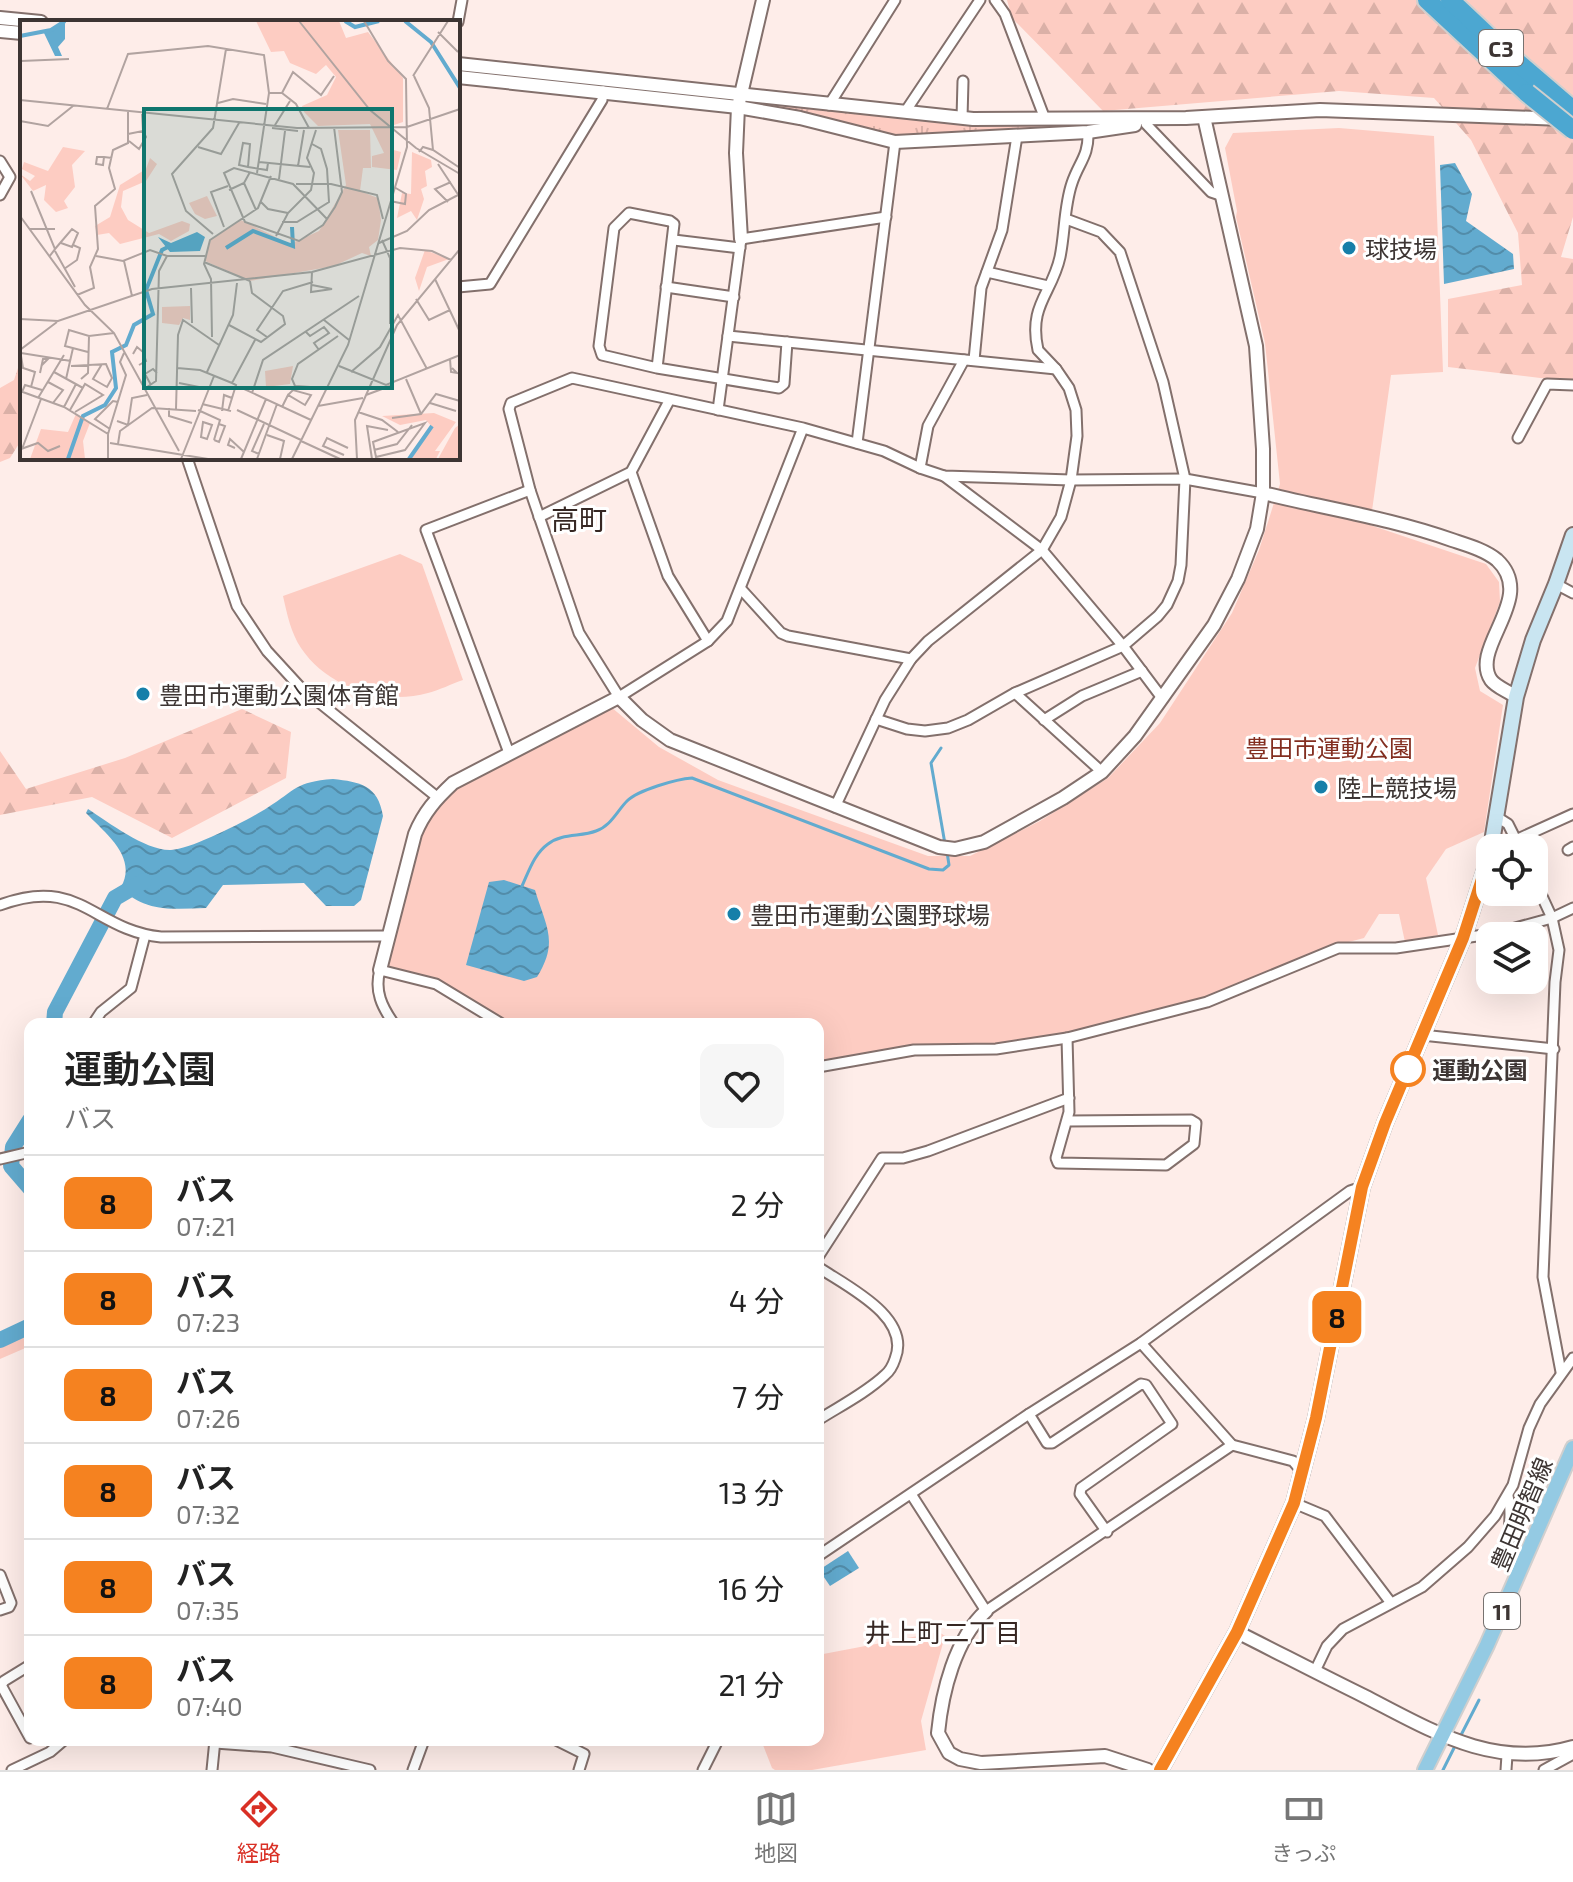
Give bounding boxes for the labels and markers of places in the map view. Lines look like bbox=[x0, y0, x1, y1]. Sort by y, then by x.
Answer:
place label: 球技場 bbox=[1365, 234, 1437, 263]
marker: 球技場 bbox=[1340, 239, 1358, 257]
place label: 豊田市運動公園体育館 bbox=[159, 680, 399, 709]
marker: 豊田市運動公園体育館 bbox=[134, 685, 152, 703]
place label: 陸上競技場 bbox=[1337, 773, 1457, 802]
marker: 陸上競技場 bbox=[1312, 778, 1330, 796]
place label: 豊田市運動公園野球場 bbox=[750, 900, 990, 929]
marker: 豊田市運動公園野球場 bbox=[725, 905, 743, 923]
marker: 運動公園 bbox=[1391, 1052, 1425, 1086]
place label: 運動公園 bbox=[1432, 1055, 1528, 1084]

